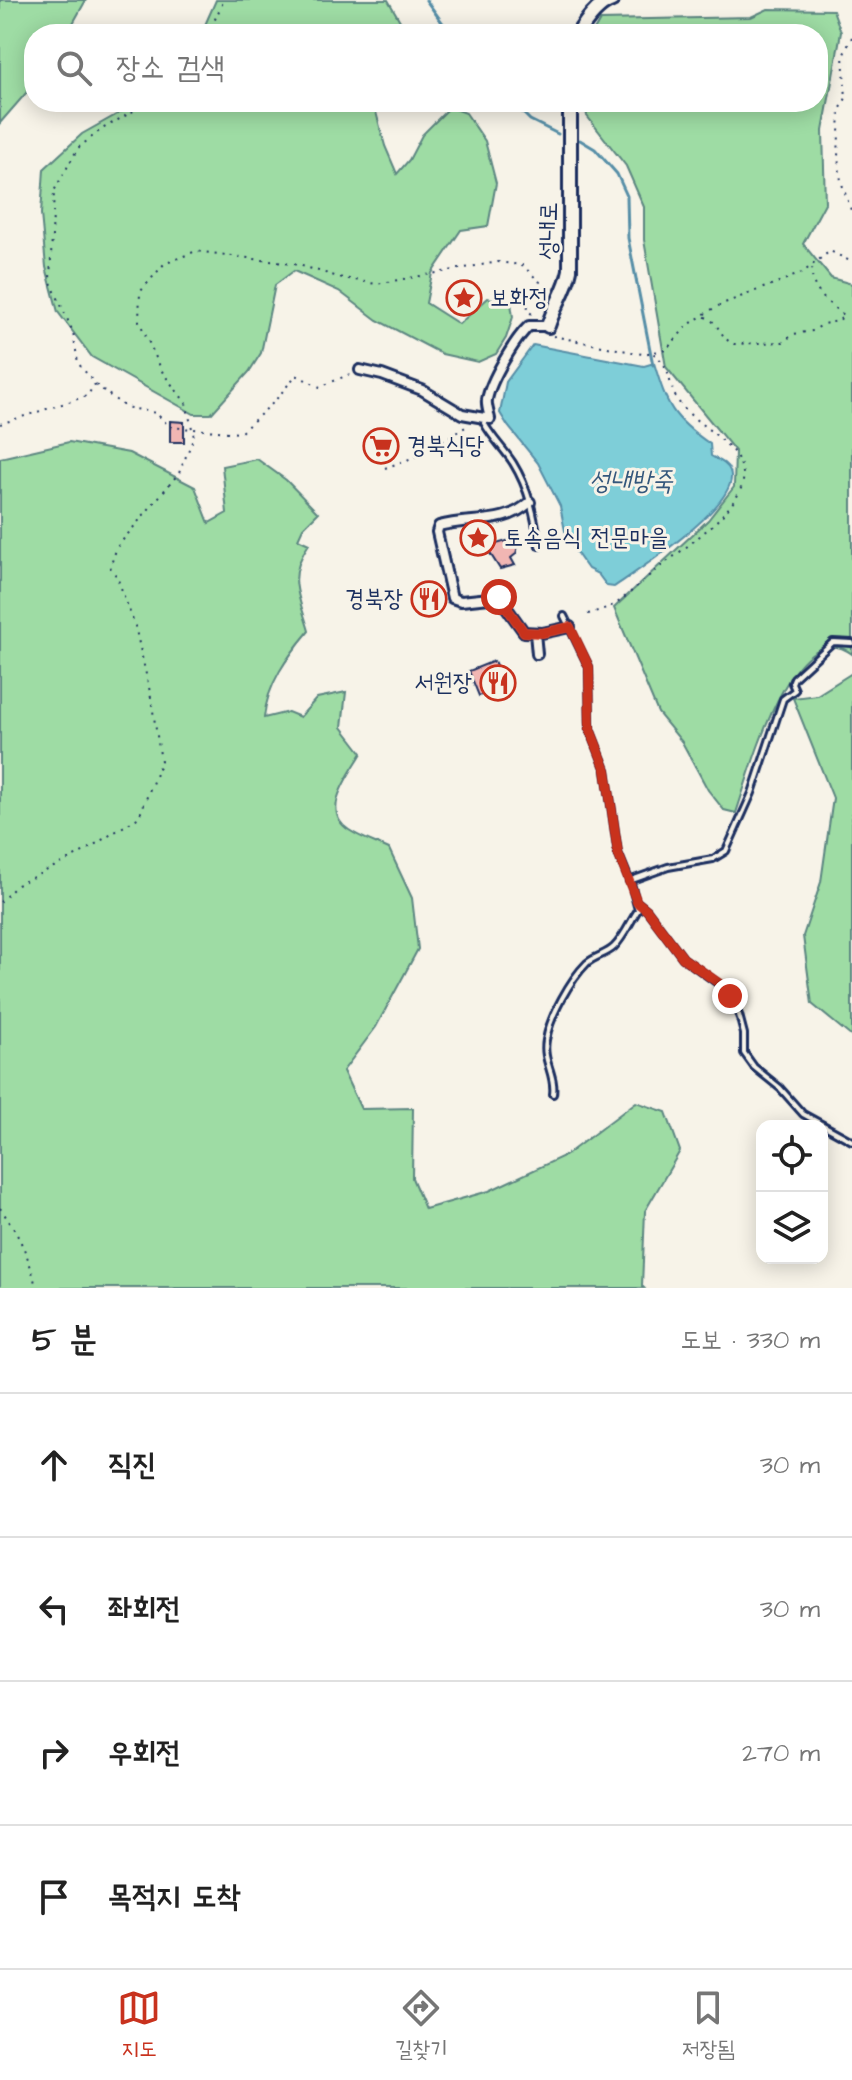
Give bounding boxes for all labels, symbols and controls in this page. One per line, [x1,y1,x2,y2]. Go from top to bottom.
search box [24,24,828,112]
icon: search [52,46,96,90]
text: 장소 검색 [116,47,225,89]
street label: 성내로 [531,202,567,260]
place icon: 보화정 [445,279,483,317]
place label: 보화정 [490,281,548,315]
supermarket icon: 경북식당 [362,427,400,465]
place label: 경북식당 [407,429,484,463]
water label: 성내방죽 [589,463,674,499]
place icon: 토속음식 전문마을 [459,519,497,557]
place label: 토속음식 전문마을 [504,521,668,555]
route start [481,579,517,615]
restaurant icon: 경북장 [410,580,448,618]
place label: 경북장 [345,582,403,616]
restaurant icon: 서원장 [479,664,517,702]
place label: 서원장 [414,666,472,700]
route end [712,978,748,1014]
map controls [756,1120,828,1264]
button: locate [756,1120,828,1192]
button: layers [756,1192,828,1264]
text: 5 분 [32,1316,97,1364]
text: 도보 · 330 m [680,1322,820,1358]
icon: ahead [32,1443,76,1487]
text: 직진 [108,1444,156,1486]
text: 30 m [760,1447,820,1483]
icon: left [32,1587,76,1631]
text: 좌회전 [108,1588,180,1630]
text: 30 m [760,1591,820,1627]
icon: right [32,1731,76,1775]
text: 우회전 [108,1732,180,1774]
text: 270 m [742,1735,820,1771]
icon: arrive [32,1875,76,1919]
text: 목적지 도착 [108,1876,241,1918]
tab: 지도 [117,1986,161,2065]
tab: 길찾기 [395,1986,448,2065]
tab: 저장됨 [682,1986,735,2065]

